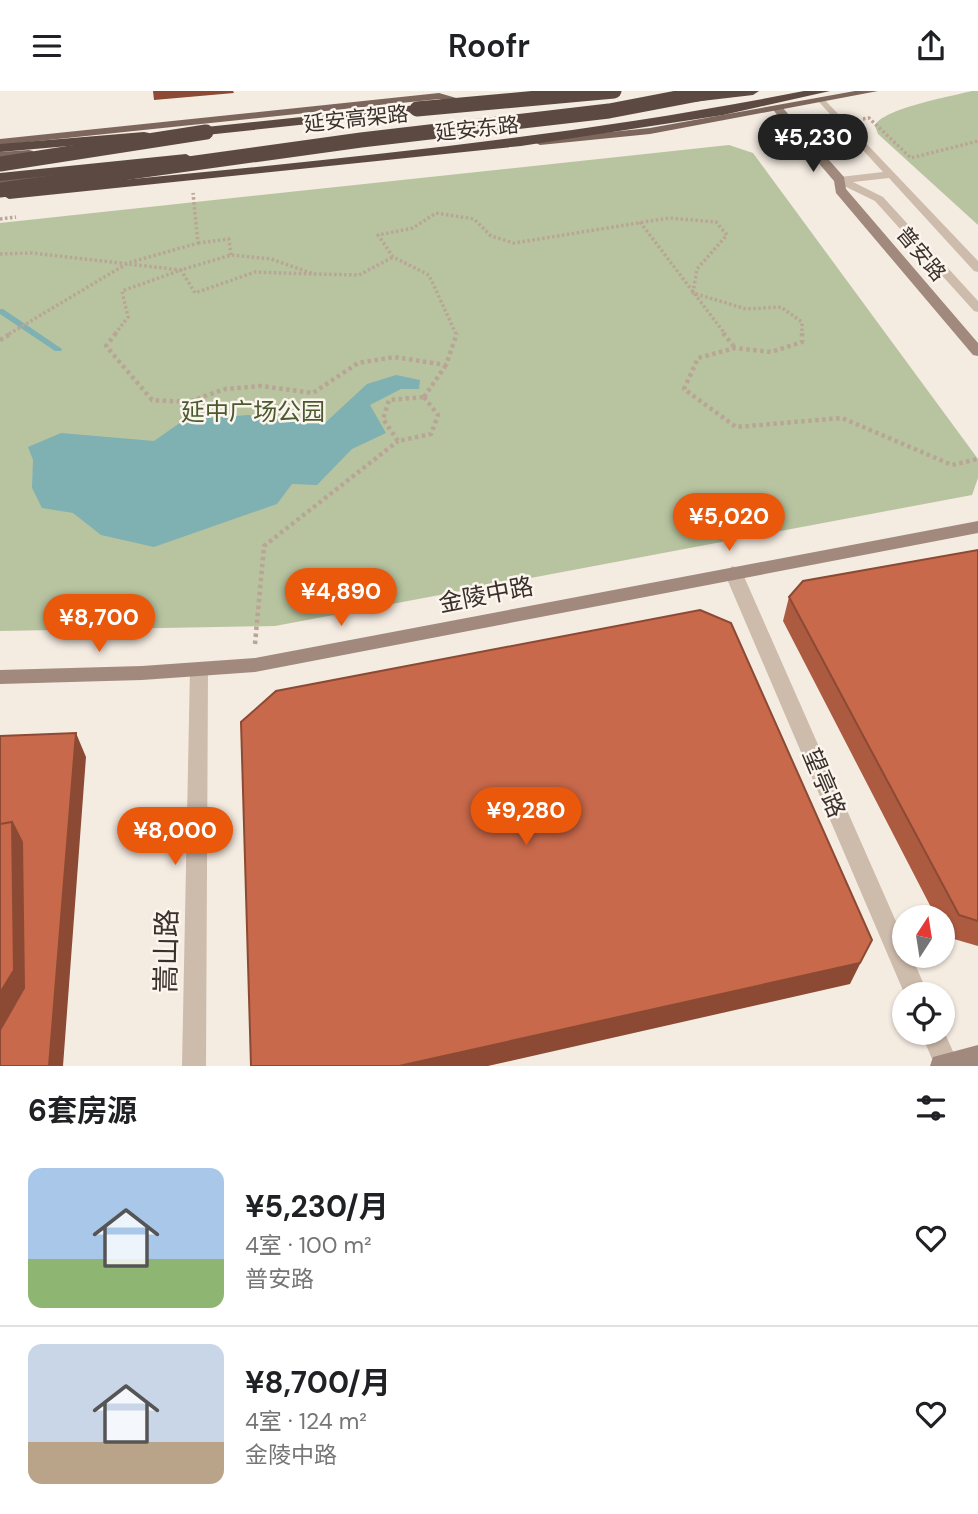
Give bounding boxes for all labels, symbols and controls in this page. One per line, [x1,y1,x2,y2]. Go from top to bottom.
text: Roofr [448,25,530,67]
icon: menu [28,27,66,65]
icon: share [912,27,950,65]
street label: 延安高架路 [302,100,410,138]
street label: 延安东路 [434,111,520,147]
pin: ¥5,230 [756,115,870,174]
text: ¥5,230 [774,122,852,152]
street label: 普安路 [890,221,952,287]
park label: 延中广场公园 [181,396,325,427]
pin: ¥5,020 [672,493,786,553]
text: ¥5,020 [689,501,769,531]
pin: ¥4,890 [284,568,398,628]
street label: 金陵中路 [436,570,536,619]
text: ¥4,890 [301,576,381,606]
pin: ¥8,700 [42,595,156,654]
text: ¥8,700 [59,602,139,632]
street label: 望亭路 [796,744,853,822]
pin: ¥9,280 [469,787,583,847]
text: ¥9,280 [486,795,566,825]
pin: ¥8,000 [118,807,232,867]
text: ¥8,000 [133,815,217,845]
north arrow [892,905,956,968]
map controls [892,905,955,1045]
street label: 嵩山路 [147,909,186,993]
button: locate [892,982,955,1045]
icon: filters [912,1089,950,1127]
text: 6套房源 [28,1091,137,1130]
text: ¥5,230/月 [245,1187,389,1226]
icon: home [84,1196,168,1280]
icon: heart [912,1219,950,1257]
text: 4室 · 100 m² [245,1230,372,1260]
text: 普安路 [245,1264,314,1294]
text: ¥8,700/月 [245,1363,391,1402]
icon: home [84,1372,168,1456]
icon: heart [912,1395,950,1433]
text: 4室 · 124 m² [245,1406,367,1436]
text: 金陵中路 [245,1440,337,1470]

